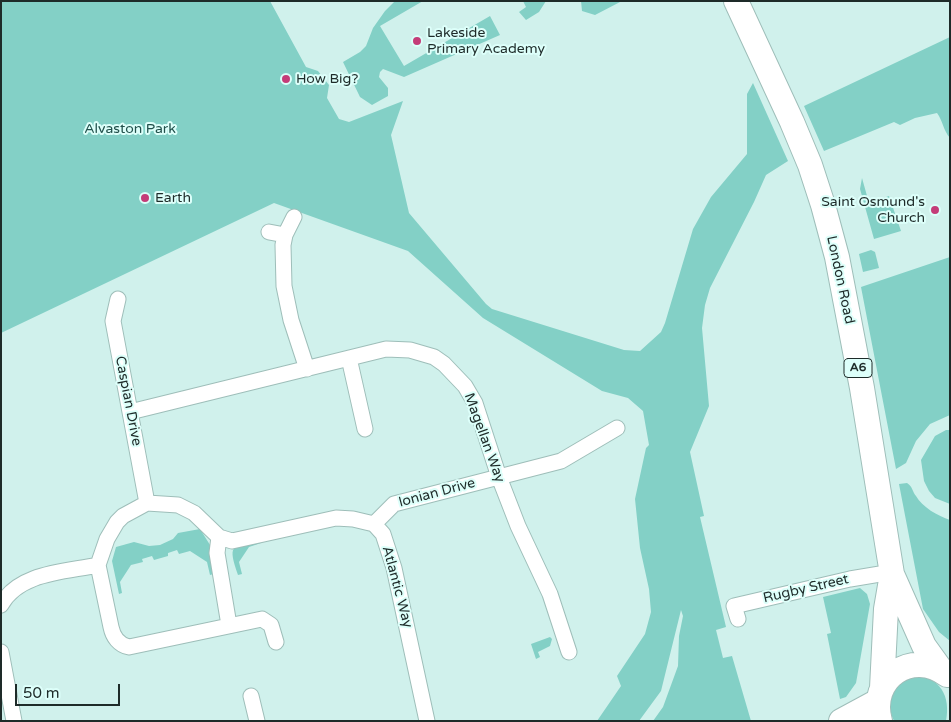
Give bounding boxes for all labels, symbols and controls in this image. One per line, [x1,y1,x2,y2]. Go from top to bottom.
place label: Lakeside Primary Academy [427,25,545,58]
marker: Lakeside Primary Academy [411,35,423,47]
place label: How Big? [296,71,358,87]
marker: How Big? [280,73,292,85]
park label: Alvaston Park [84,121,176,137]
place label: Earth [155,190,191,206]
marker: Earth [139,192,151,204]
place label: Saint Osmund's Church [821,194,925,226]
marker: Saint Osmund's Church [929,204,941,216]
street label: London Road [822,234,858,326]
street label: Caspian Drive [111,355,145,447]
road number: A6 [844,358,872,378]
street label: Magellan Way [460,391,508,485]
street label: Ionian Drive [397,475,477,511]
street label: Atlantic Way [378,544,416,630]
street label: Rugby Street [762,571,850,607]
scale bar [18,674,122,706]
text: 50 m [23,684,60,702]

